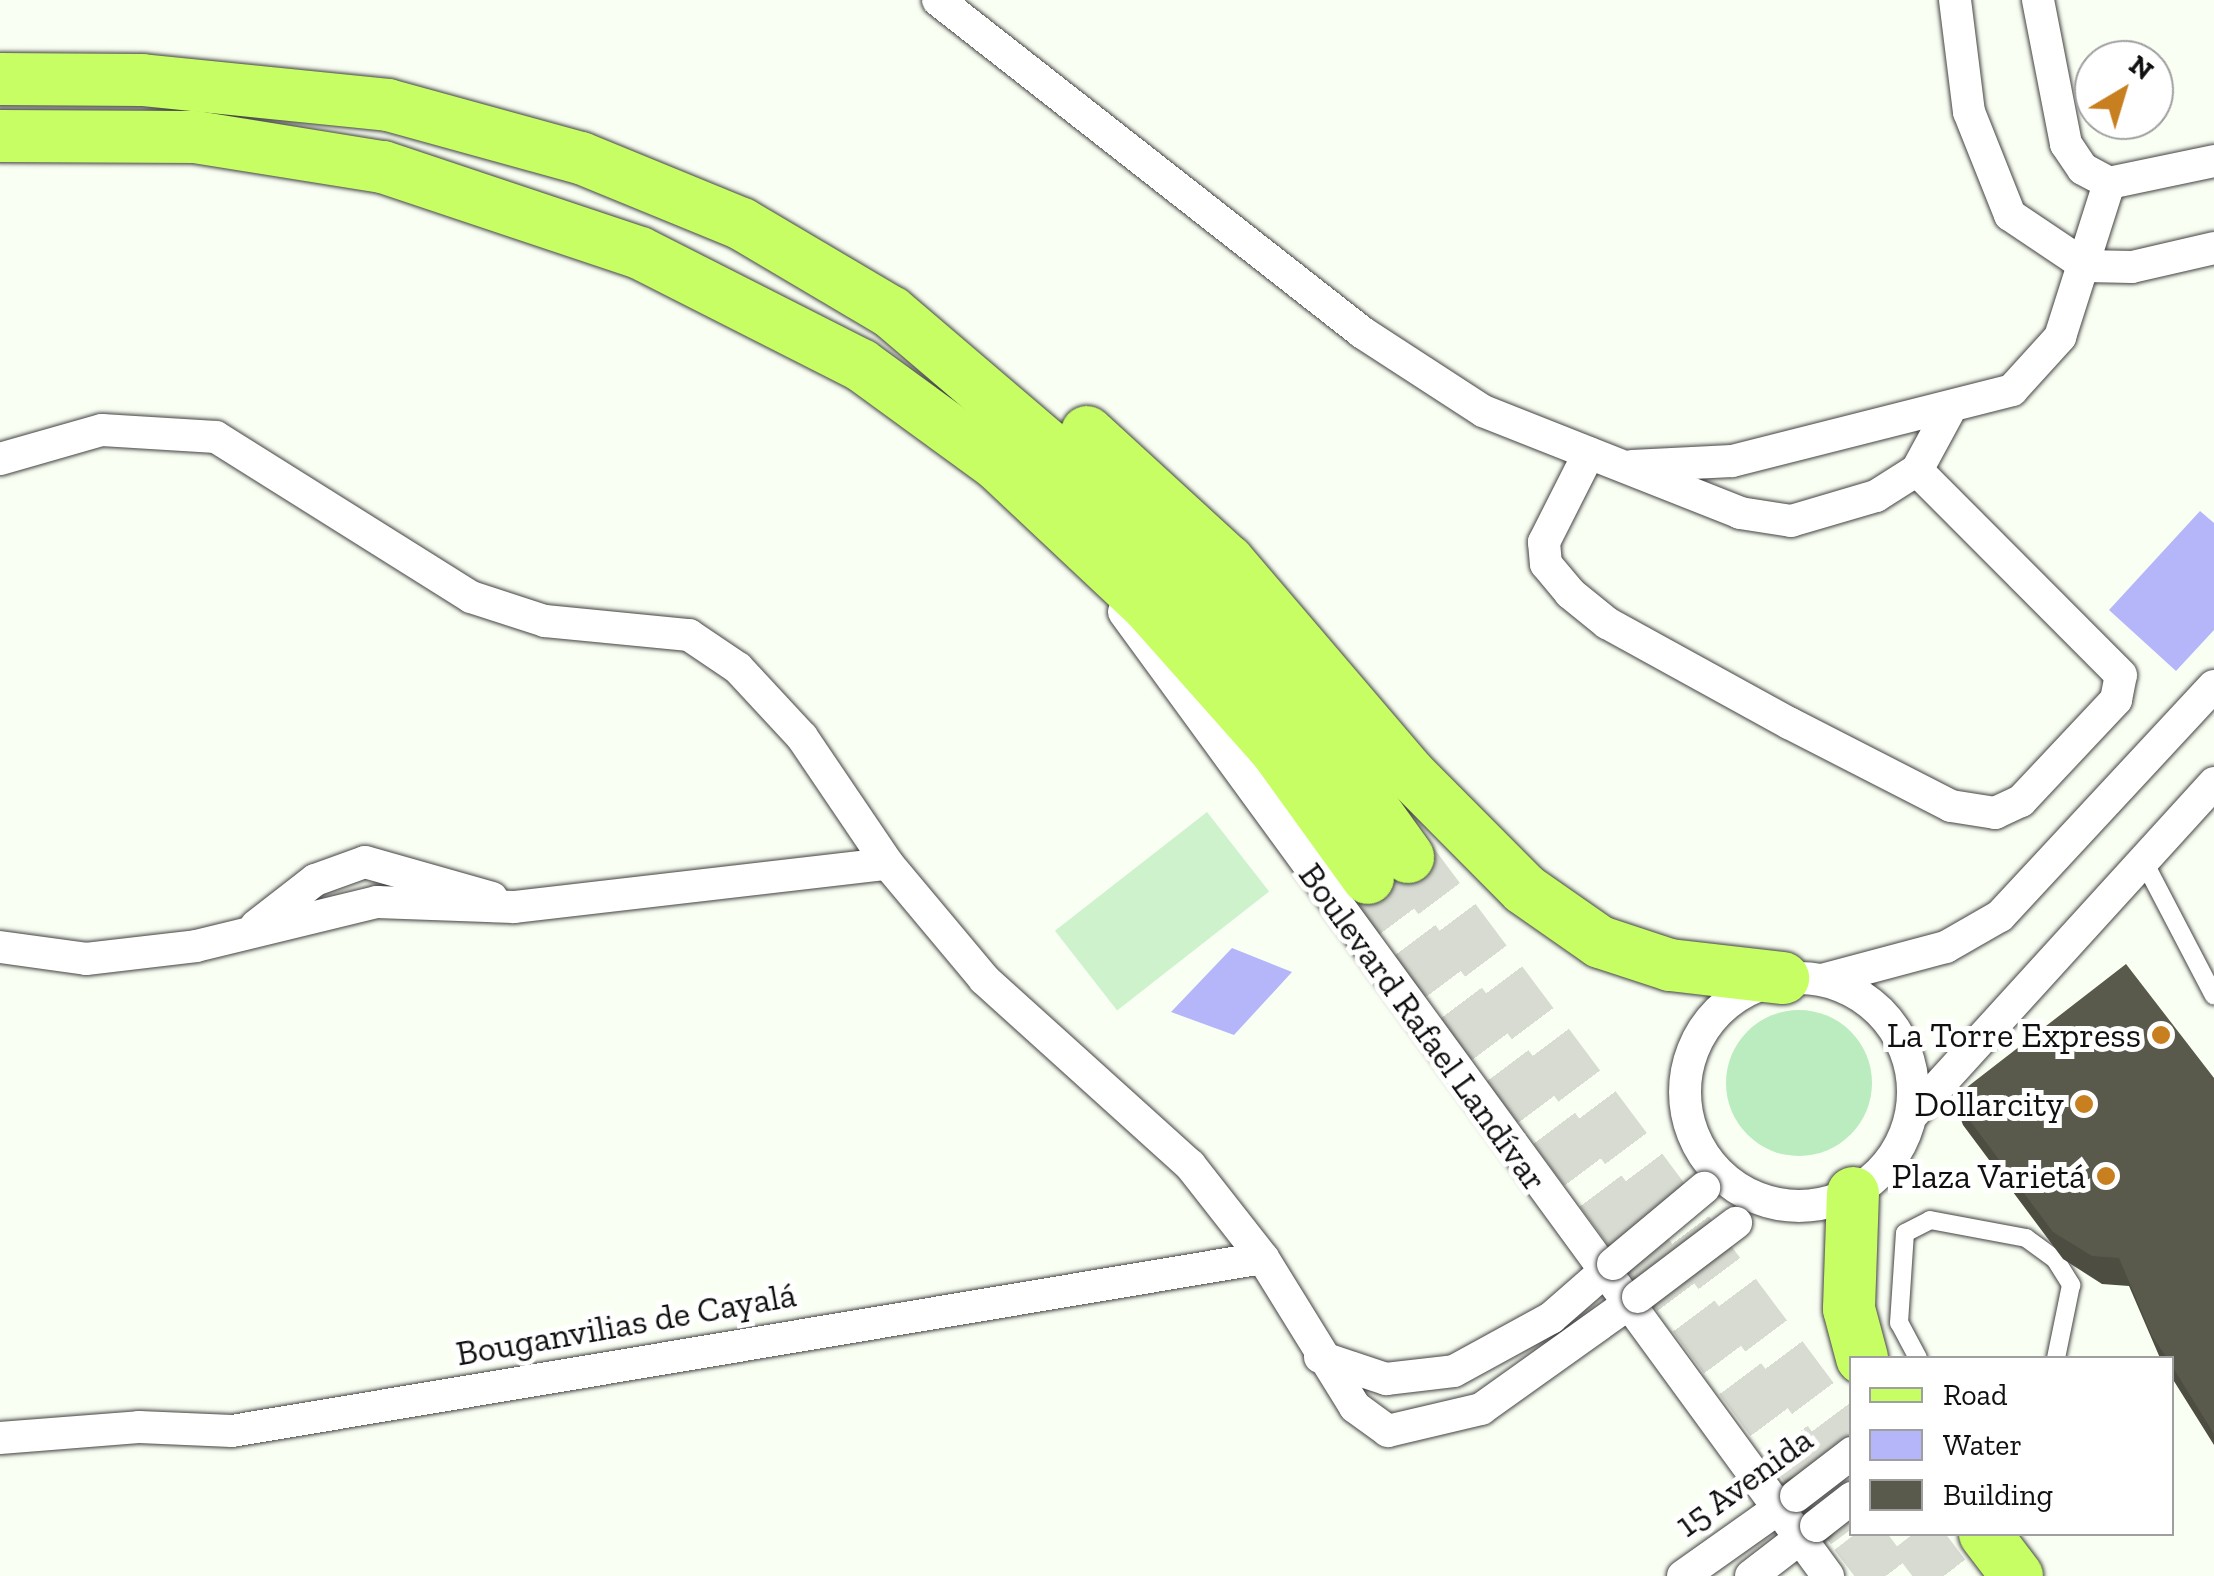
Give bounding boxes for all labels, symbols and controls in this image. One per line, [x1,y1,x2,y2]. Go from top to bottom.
north arrow [2074,40,2174,140]
text: N [2123,48,2160,87]
street label: Boulevard Rafael Landívar [1290,855,1556,1199]
place label: La Torre Express [1886,1014,2141,1056]
marker: La Torre Express [2150,1024,2172,1046]
place label: Dollarcity [1914,1083,2064,1125]
marker: Dollarcity [2073,1093,2095,1115]
place label: Plaza Varietá [1890,1155,2086,1197]
marker: Plaza Varietá [2095,1165,2117,1187]
street label: Bouganvilias de Cayalá [453,1273,799,1375]
legend [1849,1356,2174,1536]
text: Road [1943,1377,2008,1413]
street label: 15 Avenida [1667,1418,1821,1546]
text: Water [1943,1427,2022,1463]
text: Building [1943,1477,2053,1513]

